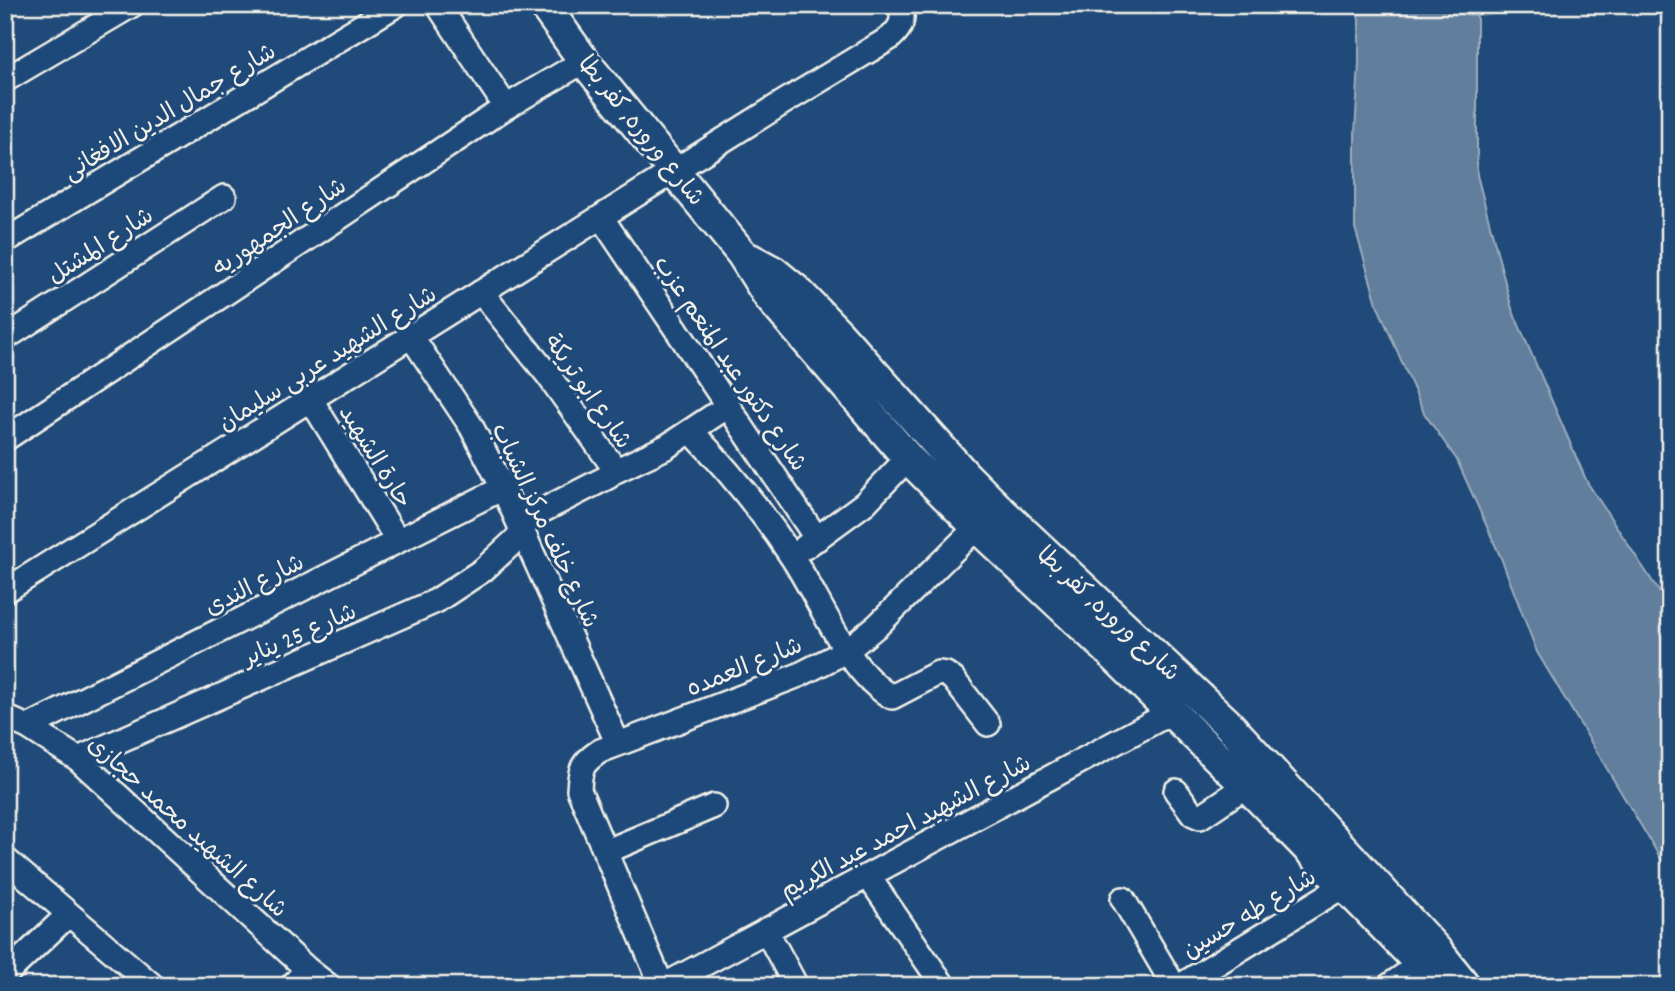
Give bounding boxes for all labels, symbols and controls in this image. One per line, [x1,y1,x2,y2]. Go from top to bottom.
street label: شارع جمال الدين الافغانى [58,36,284,191]
street label: شارع وروره, كفر بطا [568,49,711,215]
street label: شارع الجمهوريه [207,171,355,286]
street label: شارع المشتل [42,200,161,295]
street label: شارع دكتور عبد المنعم عزب [644,250,814,479]
street label: شارع الشهيد عربى سليمان [213,279,445,442]
street label: شارع ابو تريكة [534,328,639,457]
street label: حارة الشهيد [328,399,419,516]
street label: شارع خلف مركز الشباب [481,418,606,634]
street label: شارع وروره, كفر بطا [1028,540,1186,691]
street label: شارع الندى [200,547,311,626]
street label: شارع 25 يناير [236,596,363,678]
street label: شارع العمده [682,630,808,707]
street label: شارع الشهيد محمد حجازى [78,729,293,927]
street label: شارع الشهيد احمد عبد الكريم [775,748,1038,909]
street label: شارع طه حسين [1177,862,1324,969]

